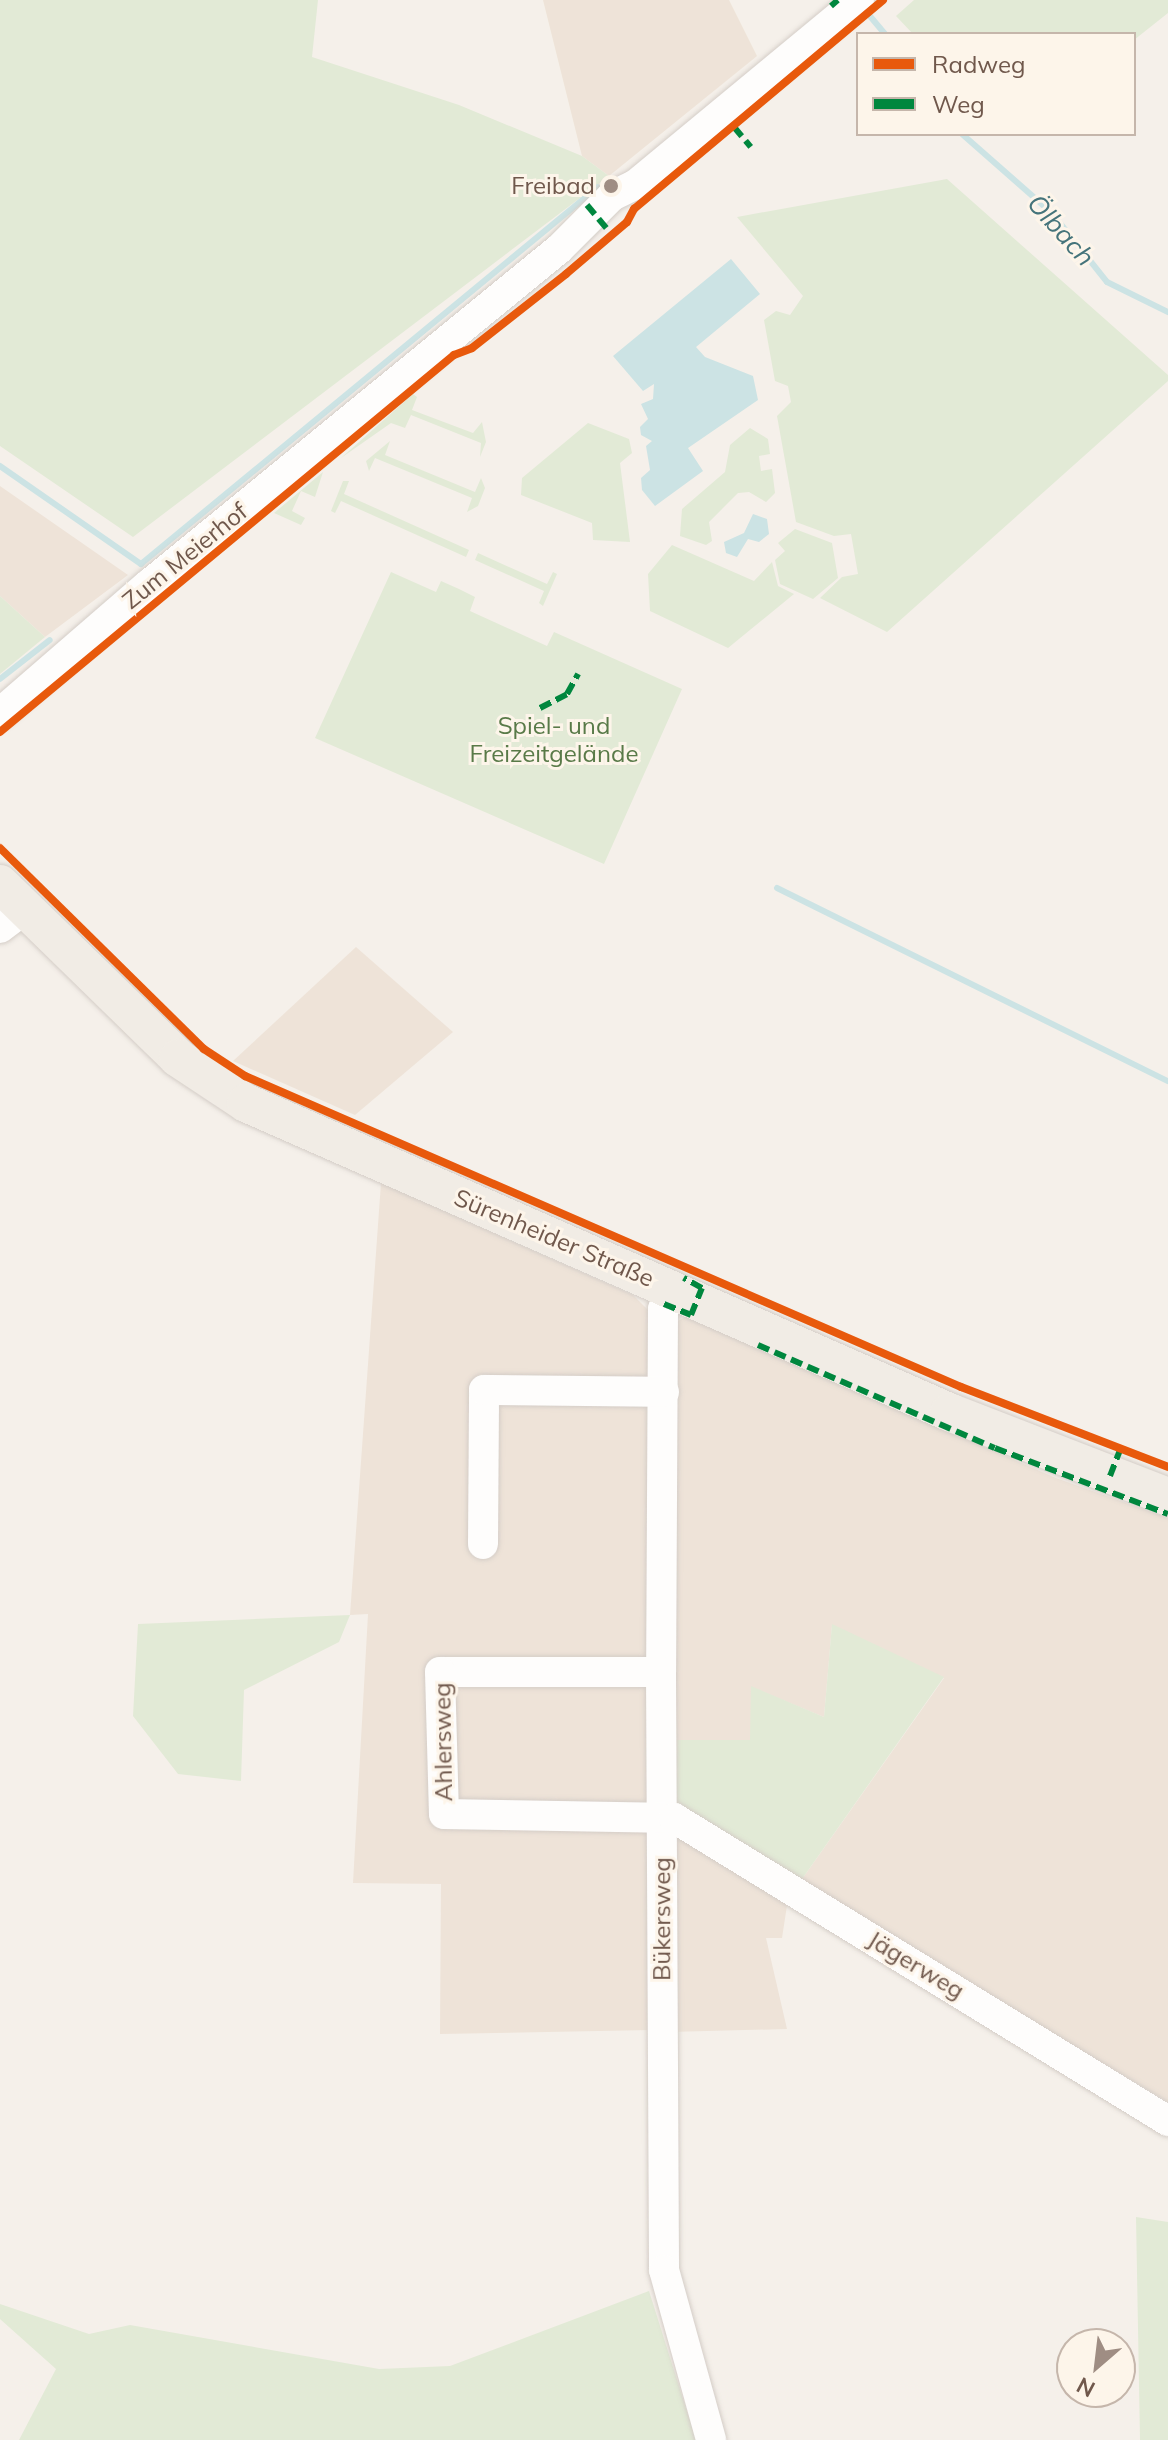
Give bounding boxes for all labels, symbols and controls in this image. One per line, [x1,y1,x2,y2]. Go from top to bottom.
legend [856,32,1136,136]
text: Radweg [932,49,1026,79]
text: Weg [932,89,985,119]
place label: Freibad [511,172,595,200]
marker: Freibad [602,177,620,195]
water label: Ölbach [1021,188,1101,272]
street label: Zum Meierhof [117,497,253,615]
park label: Spiel- und Freizeitgelände [470,712,638,768]
street label: Sürenheider Straße [450,1183,658,1293]
street label: Ahlersweg [428,1682,458,1802]
street label: Bükersweg [648,1857,676,1981]
street label: Jägerweg [863,1925,969,2005]
north arrow [1056,2328,1136,2408]
text: N [1072,2371,1100,2404]

